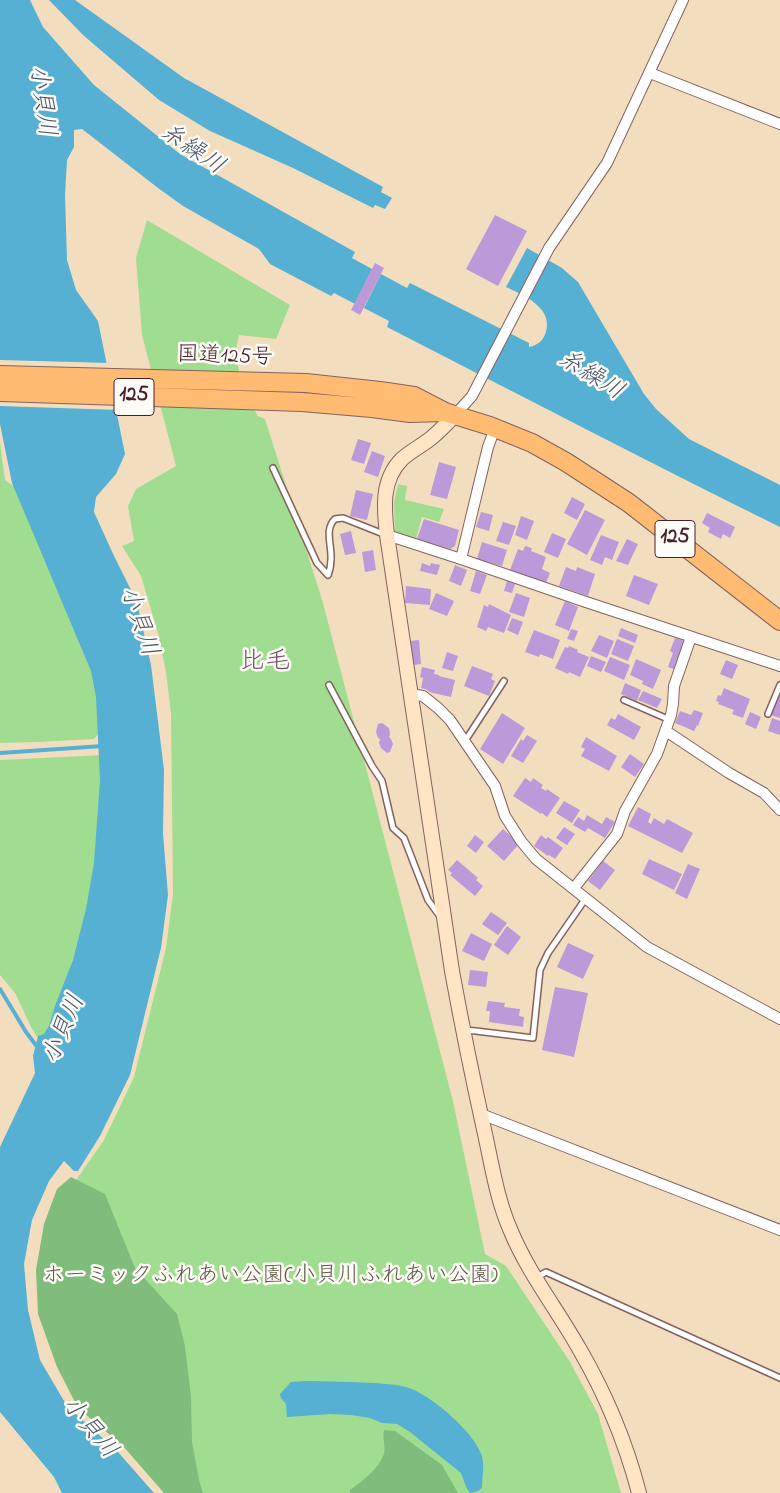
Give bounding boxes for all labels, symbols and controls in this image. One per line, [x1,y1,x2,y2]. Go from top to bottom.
water label: 小貝川 [21,63,59,139]
water label: 糸繰川 [153,119,229,183]
street label: 国道125号 [176,343,274,373]
water label: 糸繰川 [552,346,628,408]
road number: 125 [114,378,154,416]
road number: 125 [655,520,695,558]
water label: 小貝川 [112,583,162,661]
district label: 比毛 [240,649,290,679]
water label: 小貝川 [39,991,93,1069]
park label: ホーミックふれあい公園(小貝川ふれあい公園) [42,1264,498,1290]
water label: 小貝川 [54,1392,122,1466]

